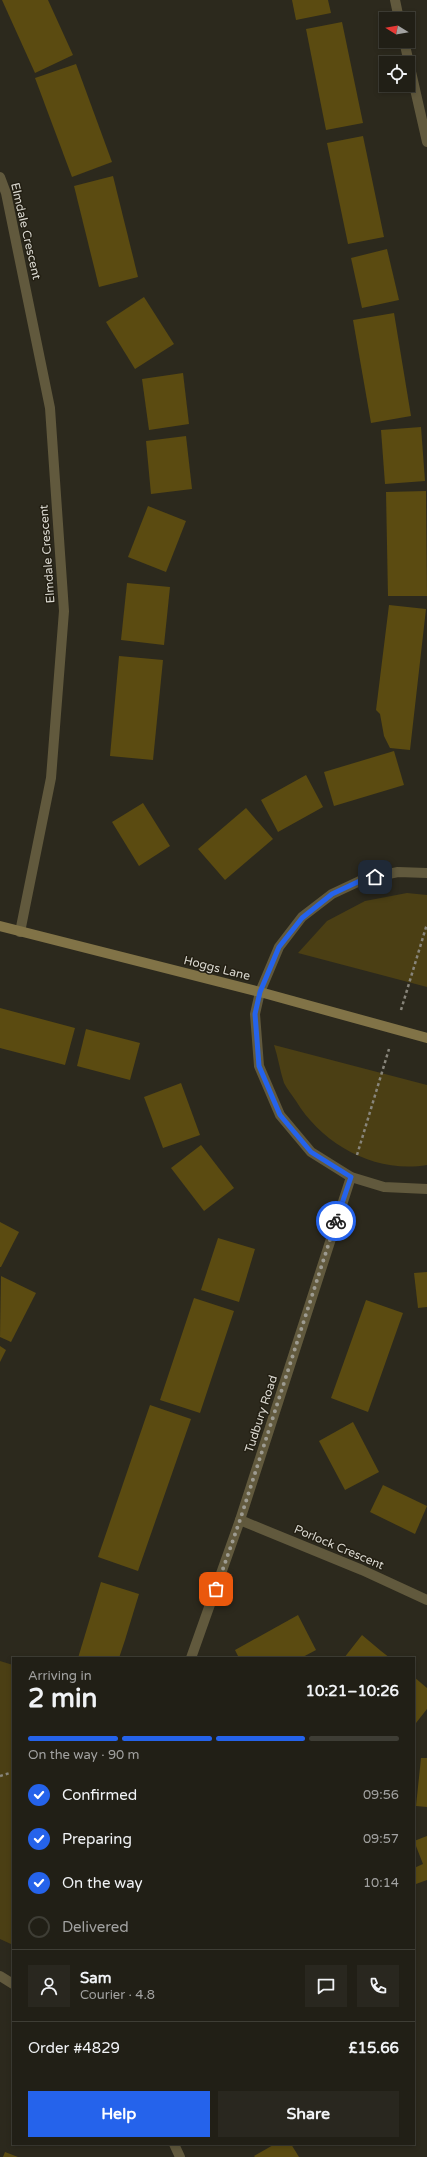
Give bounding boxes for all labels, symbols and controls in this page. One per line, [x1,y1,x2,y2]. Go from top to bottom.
north arrow [379,12,415,48]
map controls [379,12,415,92]
button: locate [379,56,415,92]
street label: Elmdale Crescent [8,181,44,281]
street label: Elmdale Crescent [37,504,57,604]
pin [358,860,392,894]
icon: home [364,866,386,888]
street label: Hoggs Lane [182,953,252,983]
courier [316,1201,356,1241]
icon: bike [325,1210,347,1232]
street label: Tudbury Road [242,1373,280,1455]
street label: Porlock Crescent [292,1522,386,1572]
pin [199,1572,233,1606]
icon: bag [205,1578,227,1600]
text: Arriving in [28,1668,92,1684]
text: 10:21–10:26 [306,1682,399,1700]
text: 2 min [28,1683,97,1714]
text: On the way · 90 m [28,1747,140,1763]
icon: check [28,1784,50,1806]
text: Confirmed [62,1786,137,1804]
text: 09:56 [363,1787,399,1803]
icon: check [28,1828,50,1850]
text: Preparing [62,1830,132,1848]
text: 09:57 [363,1831,399,1847]
icon: check [28,1872,50,1894]
text: On the way [62,1874,142,1892]
text: 10:14 [363,1875,399,1891]
text: Delivered [62,1918,129,1936]
button: person [28,1965,70,2007]
button: chat [305,1965,347,2007]
button: phone [357,1965,399,2007]
text: Sam [80,1969,111,1987]
text: Courier · 4.8 [80,1987,155,2003]
text: Order #4829 [28,2039,120,2057]
text: £15.66 [349,2039,399,2057]
button: Help [28,2091,210,2137]
button: Share [218,2091,399,2137]

